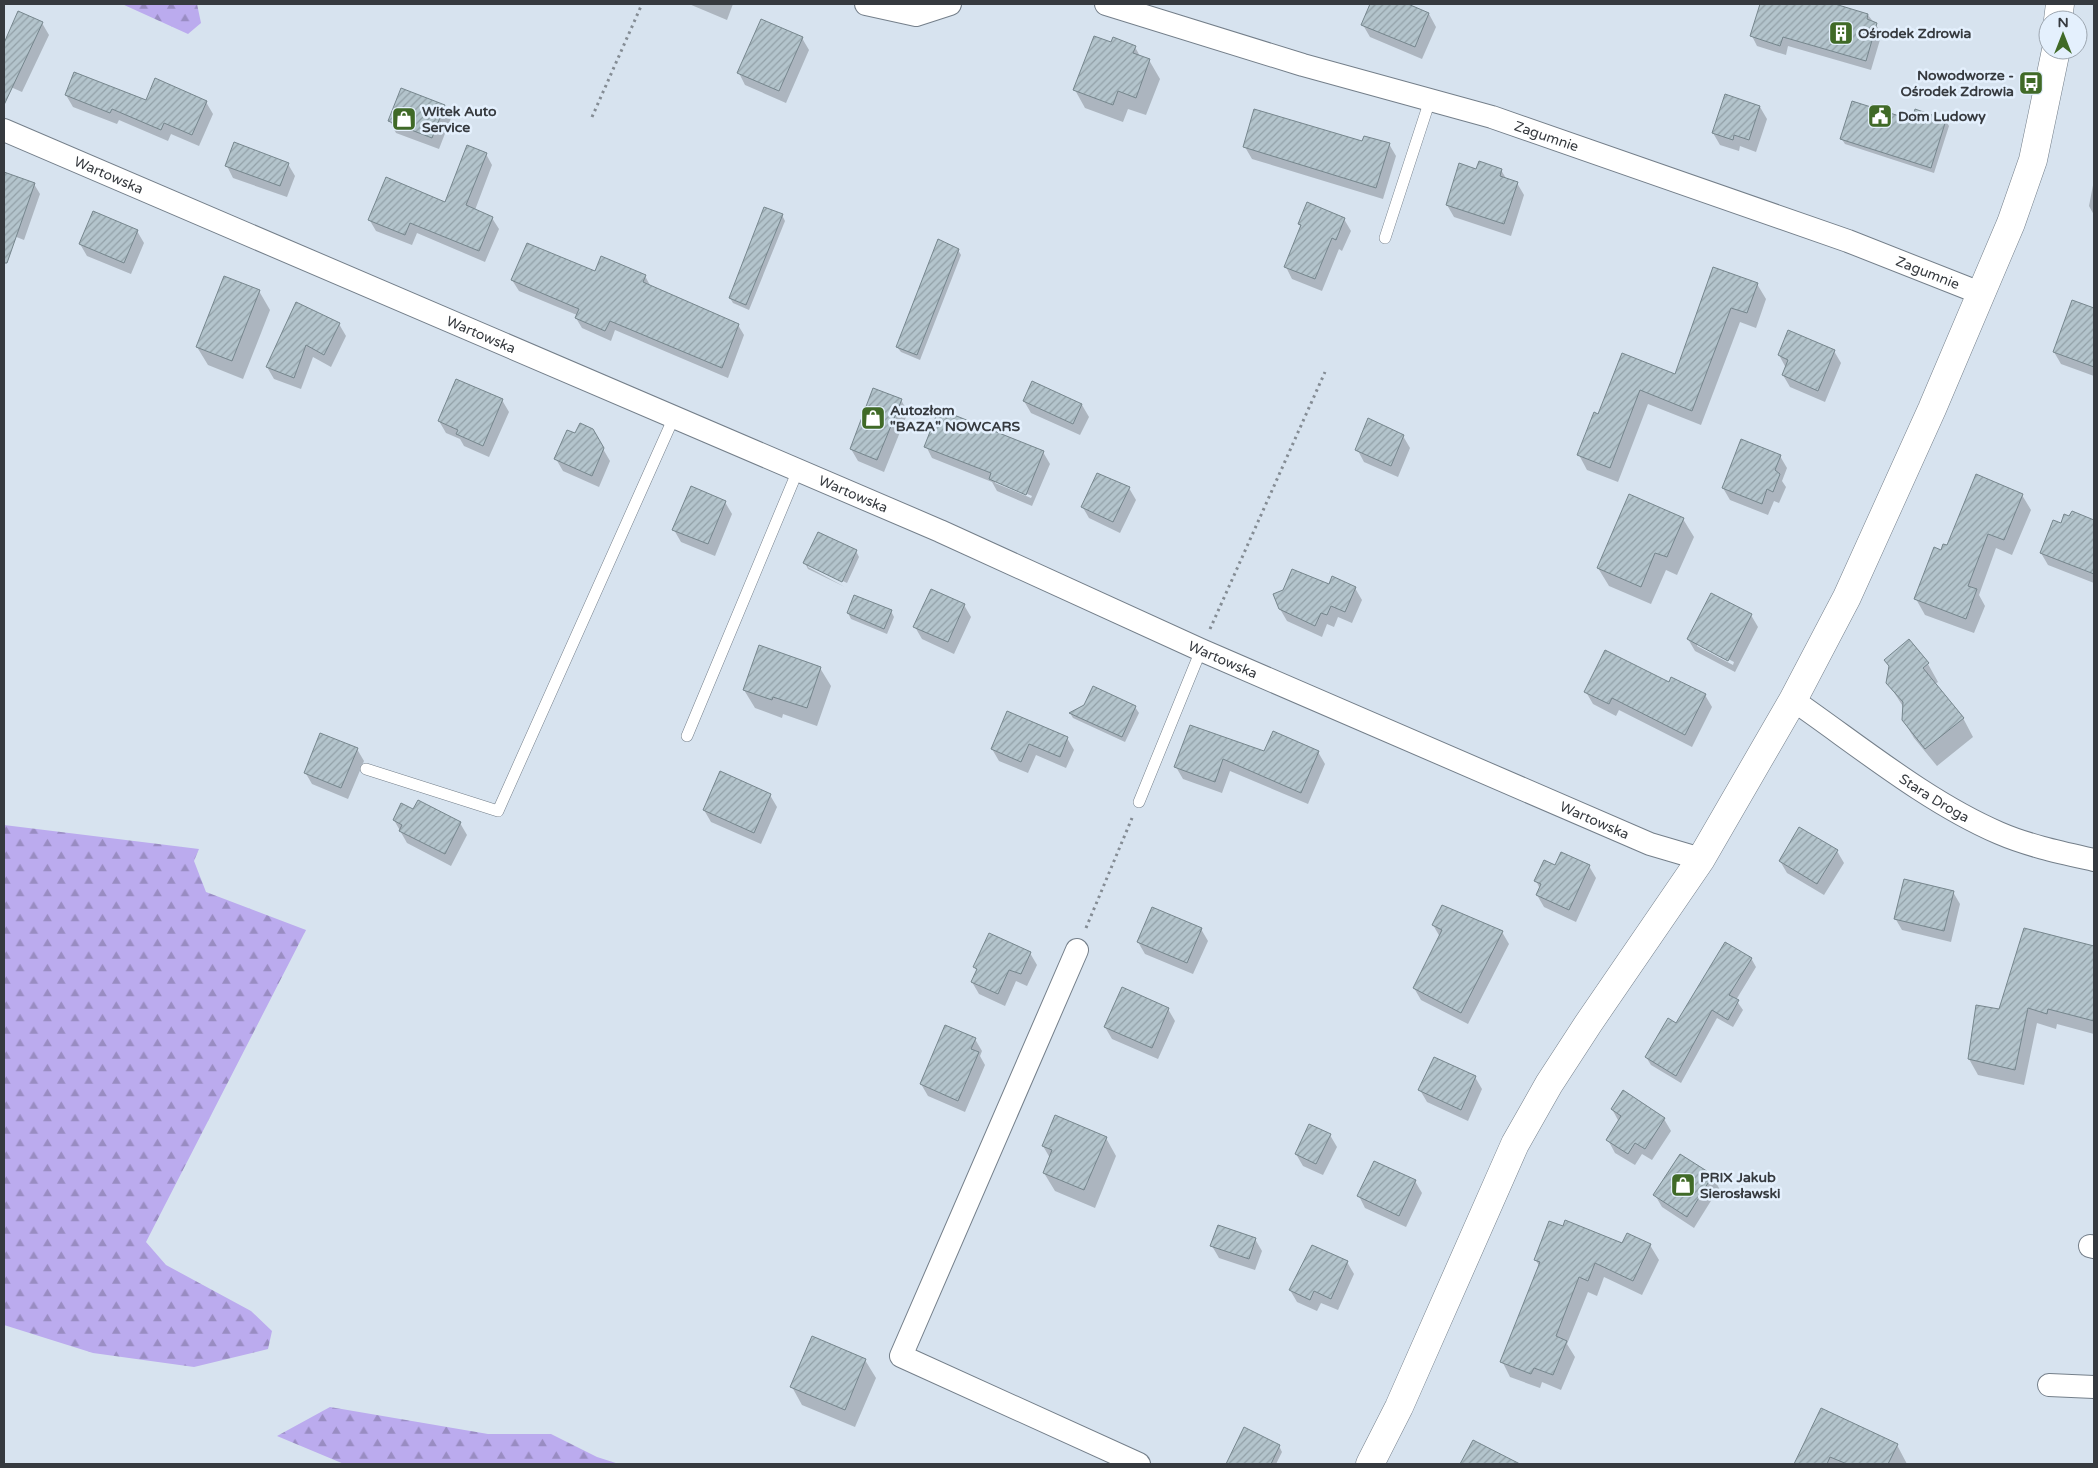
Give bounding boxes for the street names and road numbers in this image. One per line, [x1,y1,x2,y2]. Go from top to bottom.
street label: Zagumnie [1512,117,1581,155]
street label: Wartowska [72,153,146,197]
street label: Zagumnie [1894,252,1962,293]
street label: Wartowska [444,312,518,357]
street label: Wartowska [816,472,891,516]
street label: Wartowska [1186,637,1260,682]
street label: Stara Droga [1896,770,1972,826]
street label: Wartowska [1557,798,1632,843]

